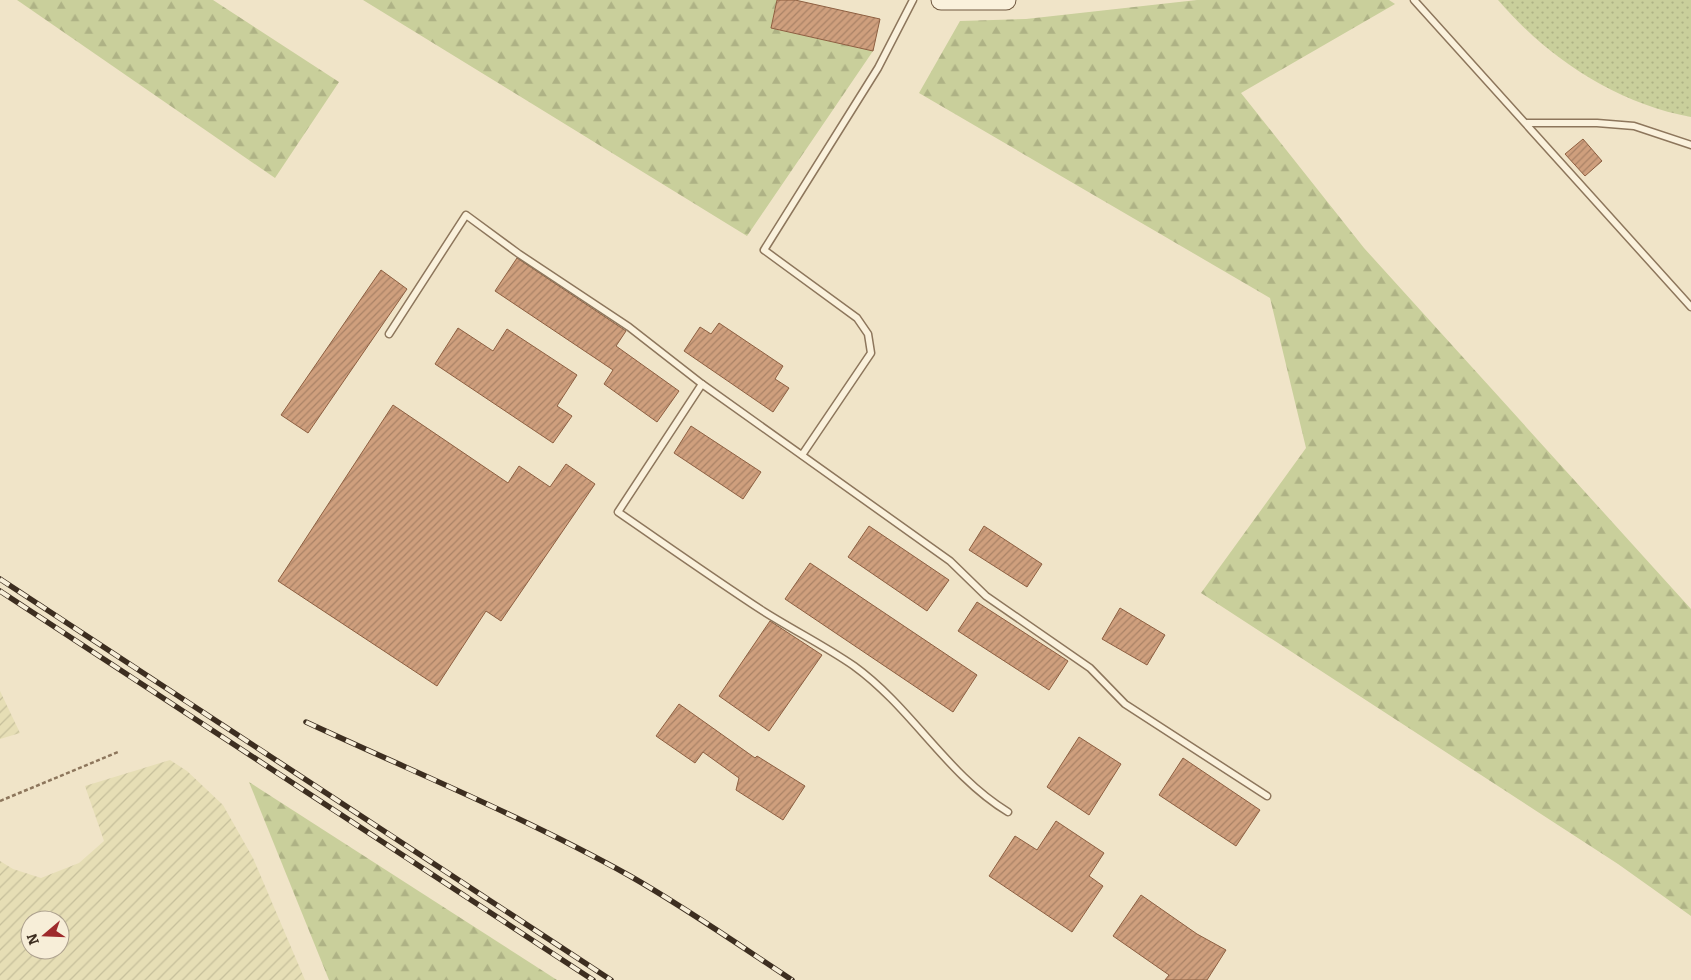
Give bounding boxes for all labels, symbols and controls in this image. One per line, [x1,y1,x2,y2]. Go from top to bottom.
north arrow [20,910,70,960]
text: N [23,931,43,947]

